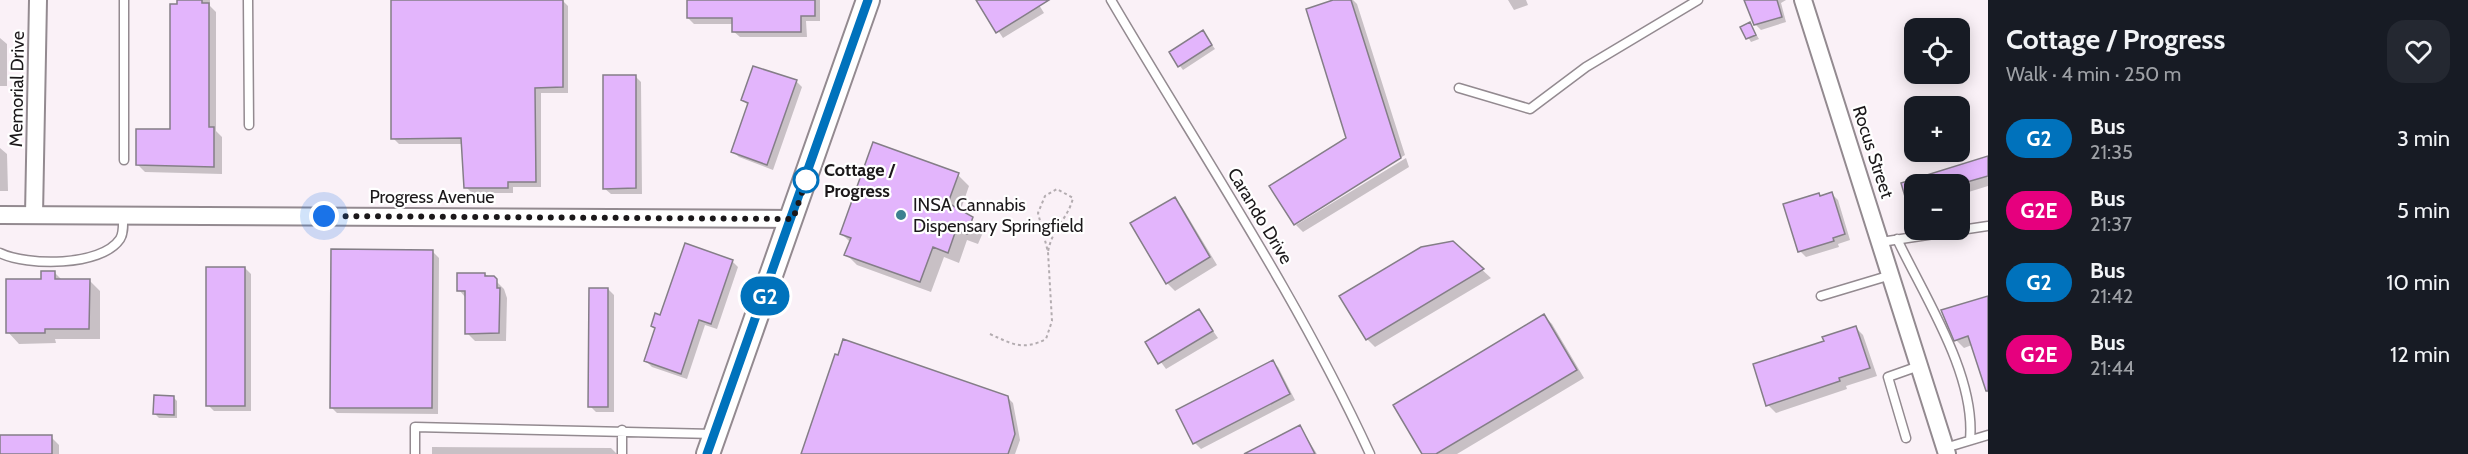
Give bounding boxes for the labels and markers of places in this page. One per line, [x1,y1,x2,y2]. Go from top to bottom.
place label: Cottage / Progress [824,159,896,202]
marker: Cottage / Progress [793,167,819,193]
place label: INSA Cannabis Dispensary Springfield [913,194,1084,237]
marker: INSA Cannabis Dispensary Springfield [894,208,908,222]

